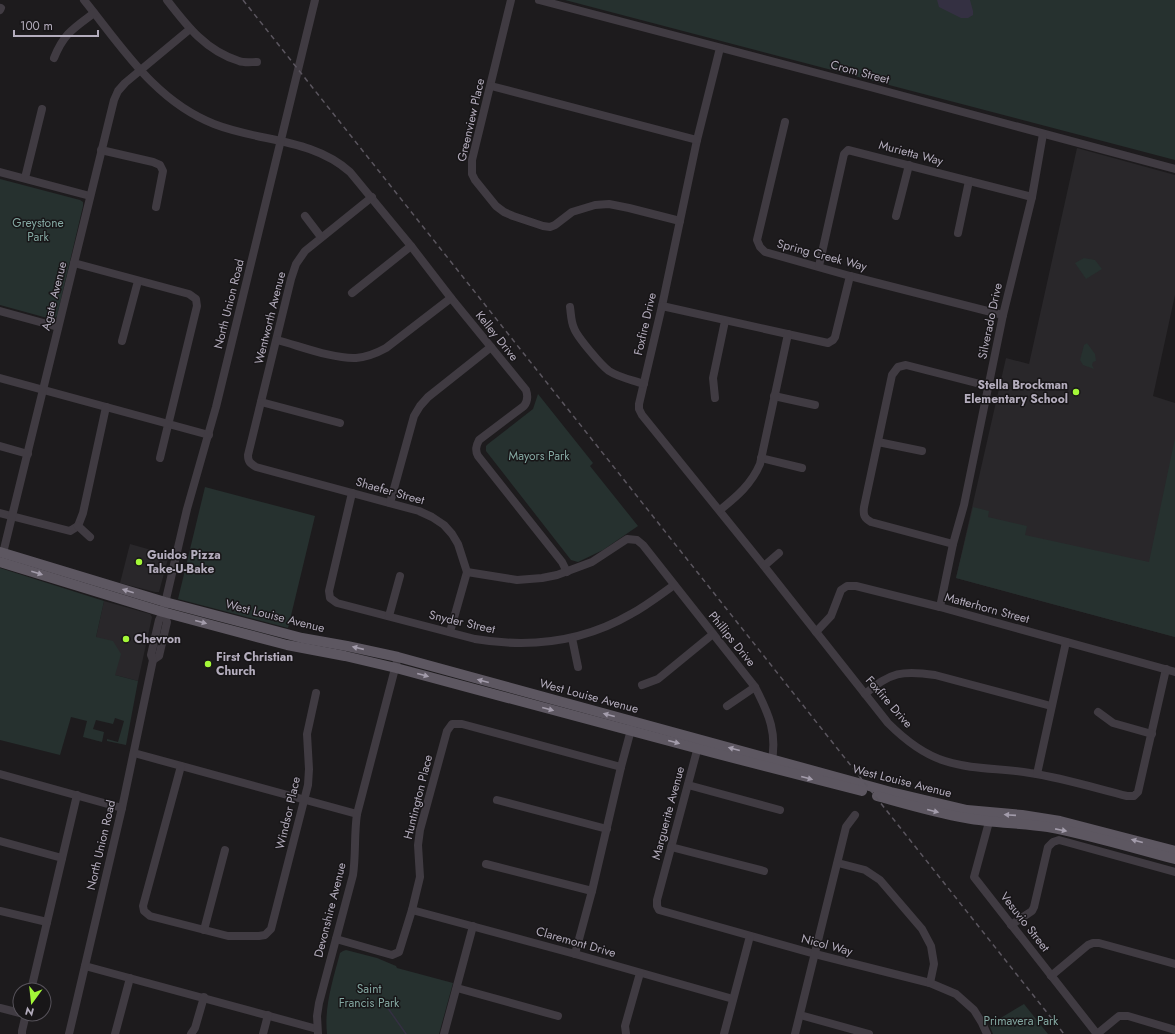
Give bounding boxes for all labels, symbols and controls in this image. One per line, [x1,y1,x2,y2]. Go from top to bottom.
scale bar [14,12,98,38]
text: 100 m [20,17,53,35]
street label: Crom Street [829,56,892,89]
street label: Greenview Place [453,77,489,163]
street label: Murietta Way [877,136,946,170]
park label: Greystone Park [12,214,64,246]
street label: Spring Creek Way [775,234,870,276]
street label: North Union Road [209,257,249,351]
street label: Agate Avenue [37,260,71,332]
street label: Wentworth Avenue [250,270,290,366]
street label: Silverado Drive [973,281,1007,361]
street label: Foxfire Drive [629,291,661,357]
street label: Kelley Drive [471,307,523,365]
place label: Stella Brockman Elementary School [964,376,1068,408]
marker: Stella Brockman Elementary School [1071,387,1081,397]
park label: Mayors Park [508,447,570,465]
street label: Shaefer Street [353,473,427,509]
place label: Guidos Pizza Take-U-Bake [147,546,221,578]
marker: Guidos Pizza Take-U-Bake [134,557,144,567]
one-way arrow [32,570,44,576]
one-way arrow [122,588,134,594]
street label: Matterhorn Street [943,588,1031,628]
street label: West Louise Avenue [223,595,327,637]
street label: Snyder Street [427,606,497,638]
street label: Phillips Drive [704,607,760,671]
one-way arrow [195,619,207,625]
place label: Chevron [134,630,181,648]
marker: Chevron [121,634,131,644]
one-way arrow [351,645,364,651]
place label: First Christian Church [216,648,293,680]
marker: First Christian Church [203,659,213,669]
one-way arrow [417,672,429,678]
street label: Foxfire Drive [861,672,917,732]
street label: West Louise Avenue [538,674,640,718]
one-way arrow [477,677,490,683]
one-way arrow [542,706,555,712]
one-way arrow [603,711,615,717]
one-way arrow [668,740,680,746]
one-way arrow [728,746,740,752]
street label: Huntington Place [399,753,437,841]
street label: West Louise Avenue [850,760,954,802]
street label: Marguerite Avenue [647,764,689,862]
street label: Windsor Place [271,775,305,851]
one-way arrow [802,775,814,781]
street label: North Union Road [82,798,120,892]
one-way arrow [927,809,939,815]
one-way arrow [1004,811,1016,818]
one-way arrow [1055,827,1068,833]
one-way arrow [1131,838,1143,844]
street label: Devonshire Avenue [309,861,351,959]
street label: Vesuvio Street [996,888,1054,956]
street label: Claremont Drive [534,922,618,962]
street label: Nicol Way [799,929,855,961]
park label: Saint Francis Park [339,980,400,1012]
north arrow [12,982,52,1022]
text: N [23,1003,36,1021]
park label: Primavera Park [984,1012,1059,1030]

